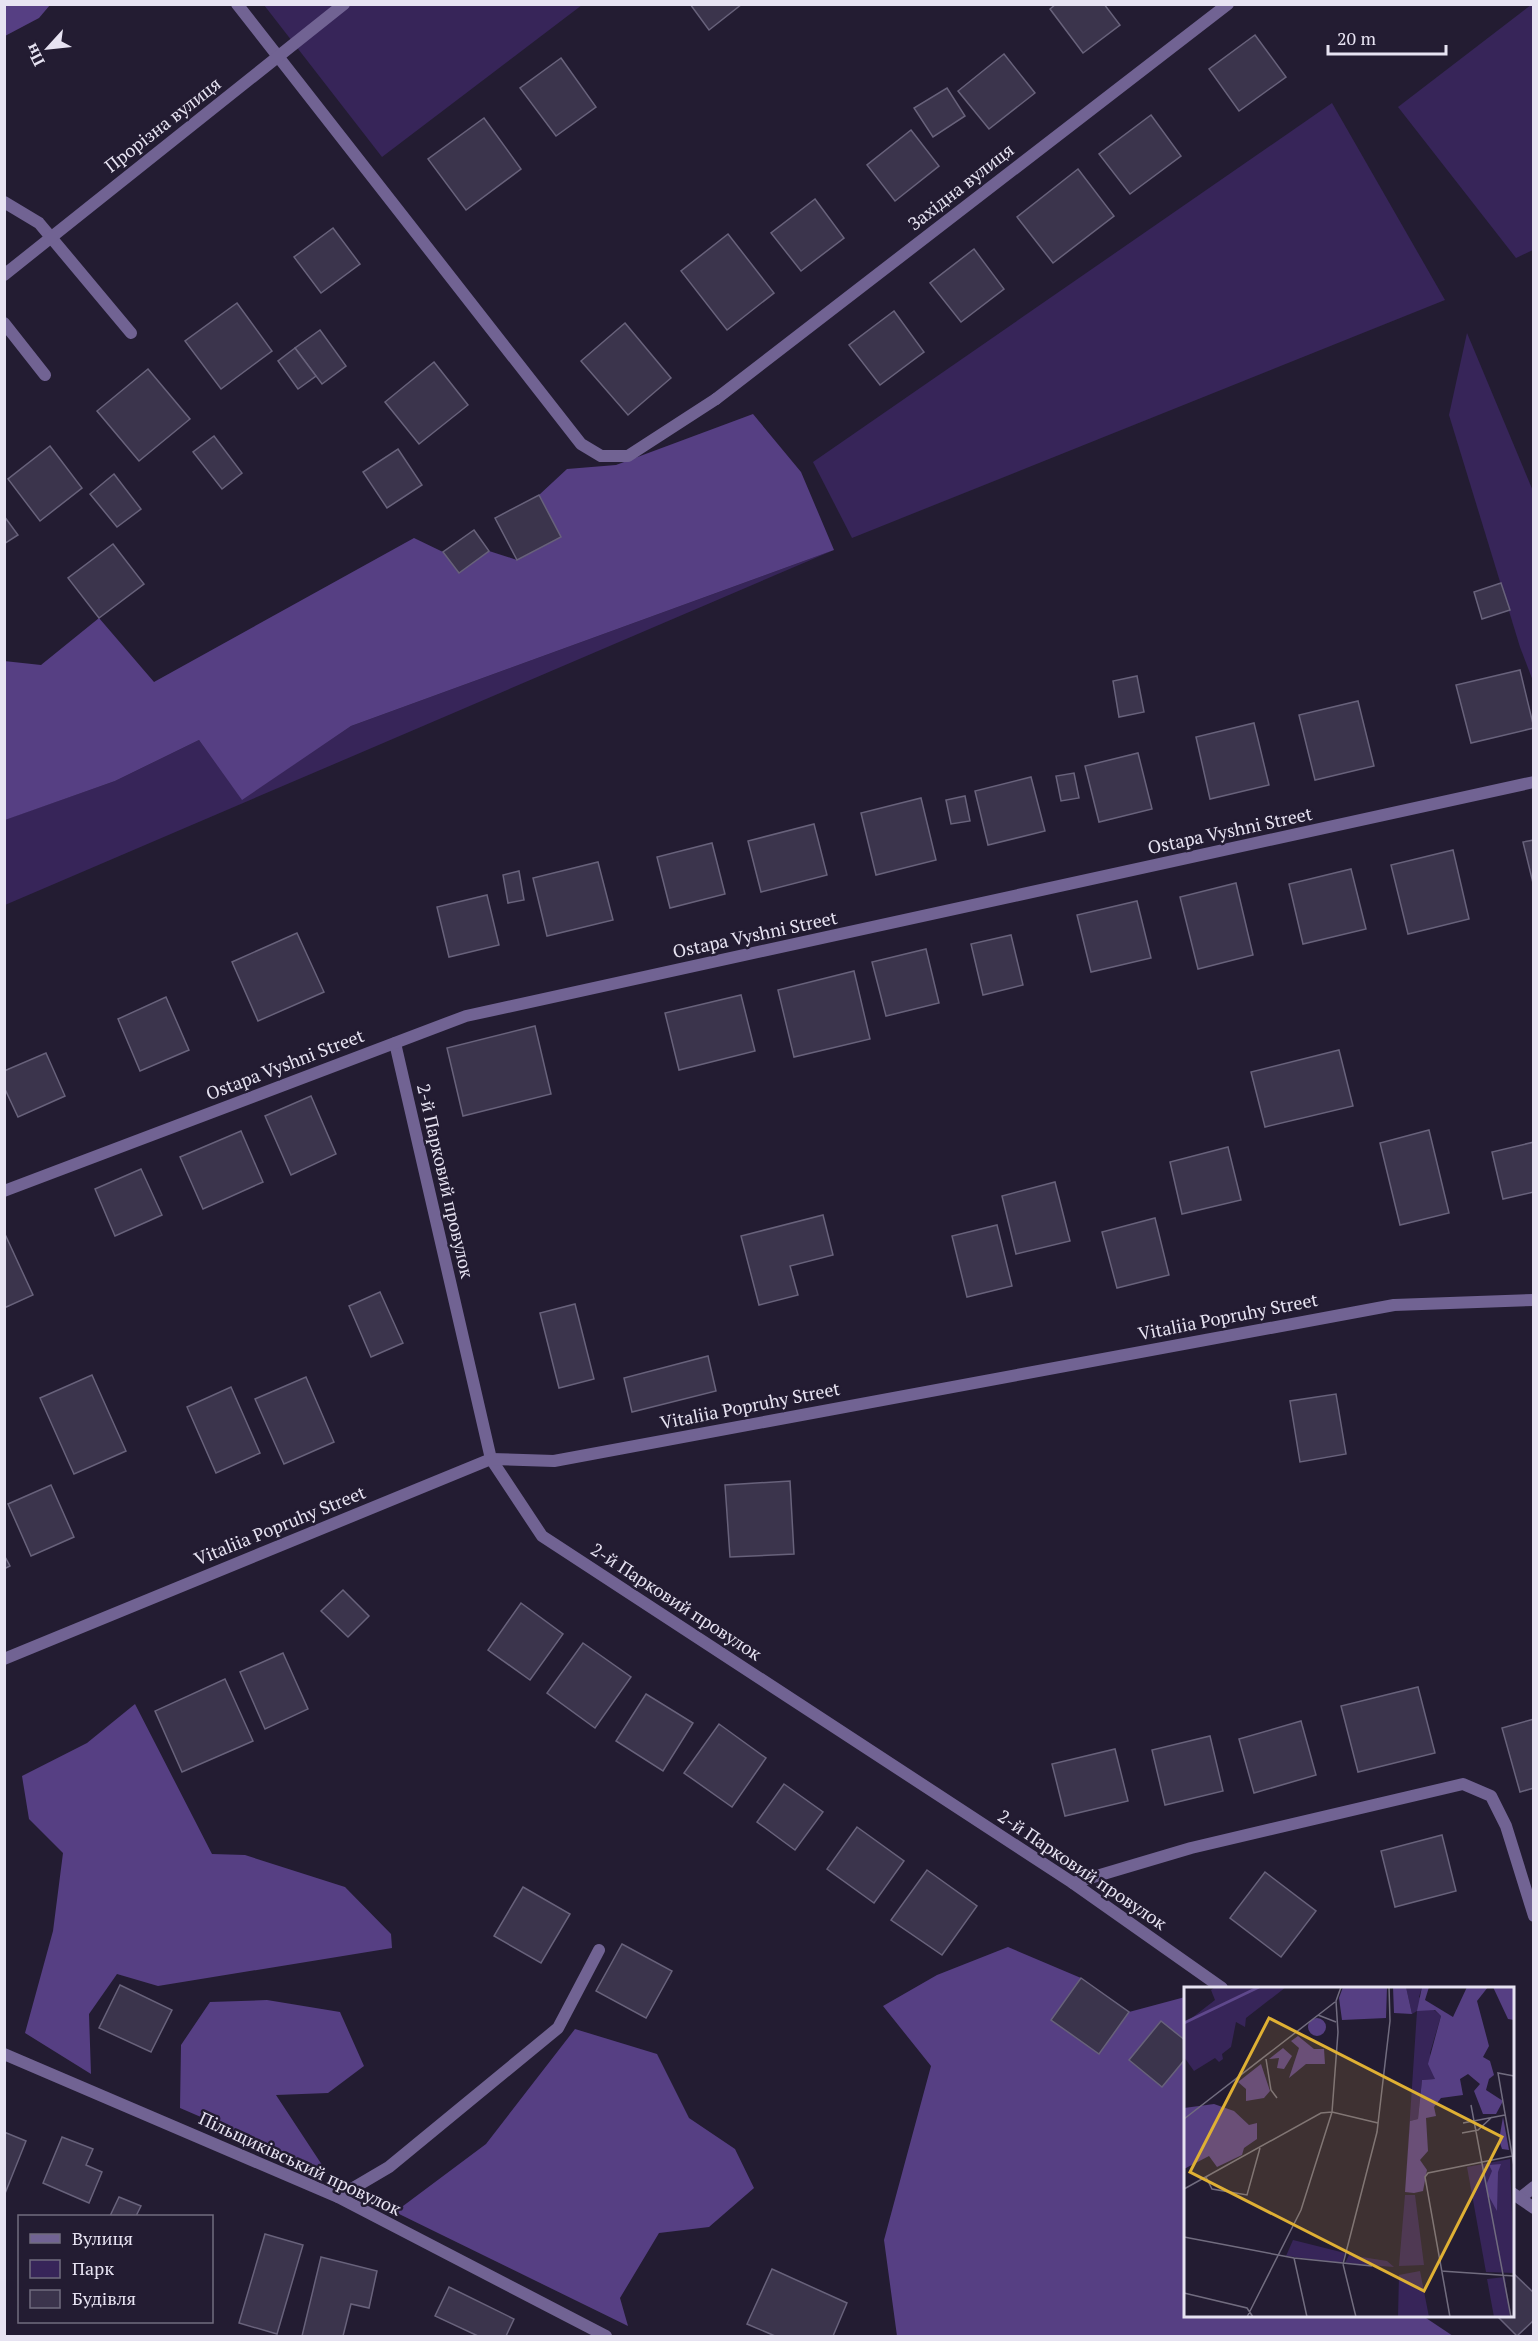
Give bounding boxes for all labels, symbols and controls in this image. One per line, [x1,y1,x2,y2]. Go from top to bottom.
north arrow [18,18,78,78]
scale bar [1328,18,1446,56]
text: 20 m [1337,26,1377,50]
text: Пн [20,39,50,70]
street label: Прорізна вулиця [99,71,225,177]
street label: Західна вулиця [902,137,1018,235]
street label: Ostapa Vyshni Street [1145,801,1315,859]
street label: Ostapa Vyshni Street [670,905,840,963]
street label: Ostapa Vyshni Street [202,1023,367,1105]
street label: 2-й Парковий провулок [412,1081,480,1281]
street label: Vitaliia Popruhy Street [1136,1287,1320,1345]
street label: Vitaliia Popruhy Street [658,1376,842,1434]
street label: Vitaliia Popruhy Street [190,1480,369,1570]
street label: 2-й Парковий провулок [587,1537,767,1666]
street label: 2-й Парковий провулок [993,1804,1172,1935]
inset map [1184,1987,1514,2317]
street label: Пільщиківський провулок [195,2106,406,2221]
legend [18,2215,213,2323]
text: Вулиця [72,2226,133,2250]
text: Парк [72,2256,114,2280]
text: Будівля [72,2286,136,2310]

